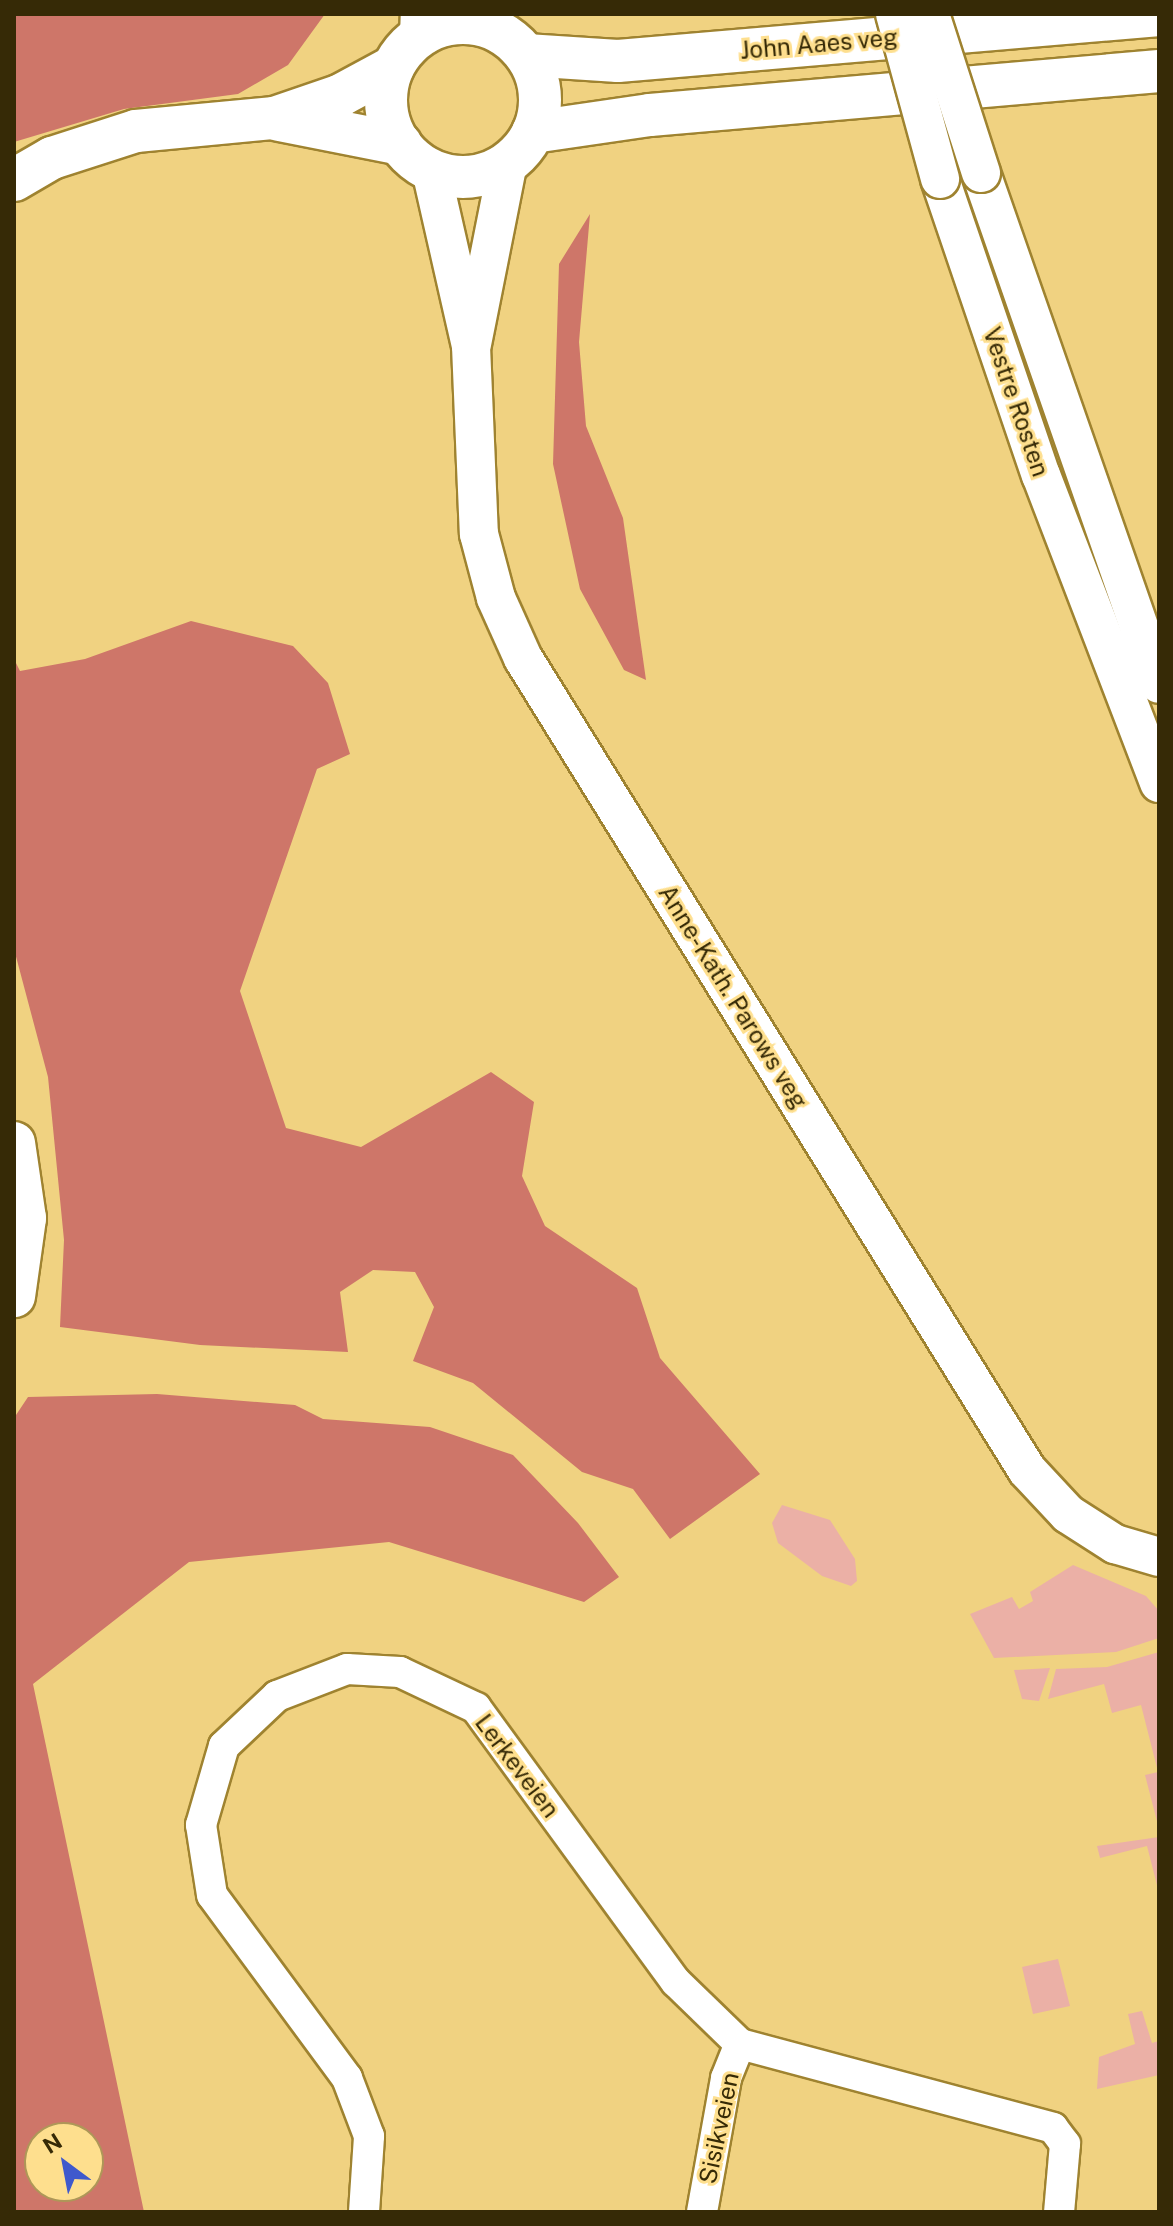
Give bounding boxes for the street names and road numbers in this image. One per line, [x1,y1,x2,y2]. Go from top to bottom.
street label: John Aaes veg [739,23,899,65]
street label: Vestre Rosten [977,324,1055,480]
street label: Anne-Kath. Parows veg [652,880,814,1114]
street label: Lerkeveien [469,1709,565,1823]
street label: Sisikveien [693,2070,745,2186]

